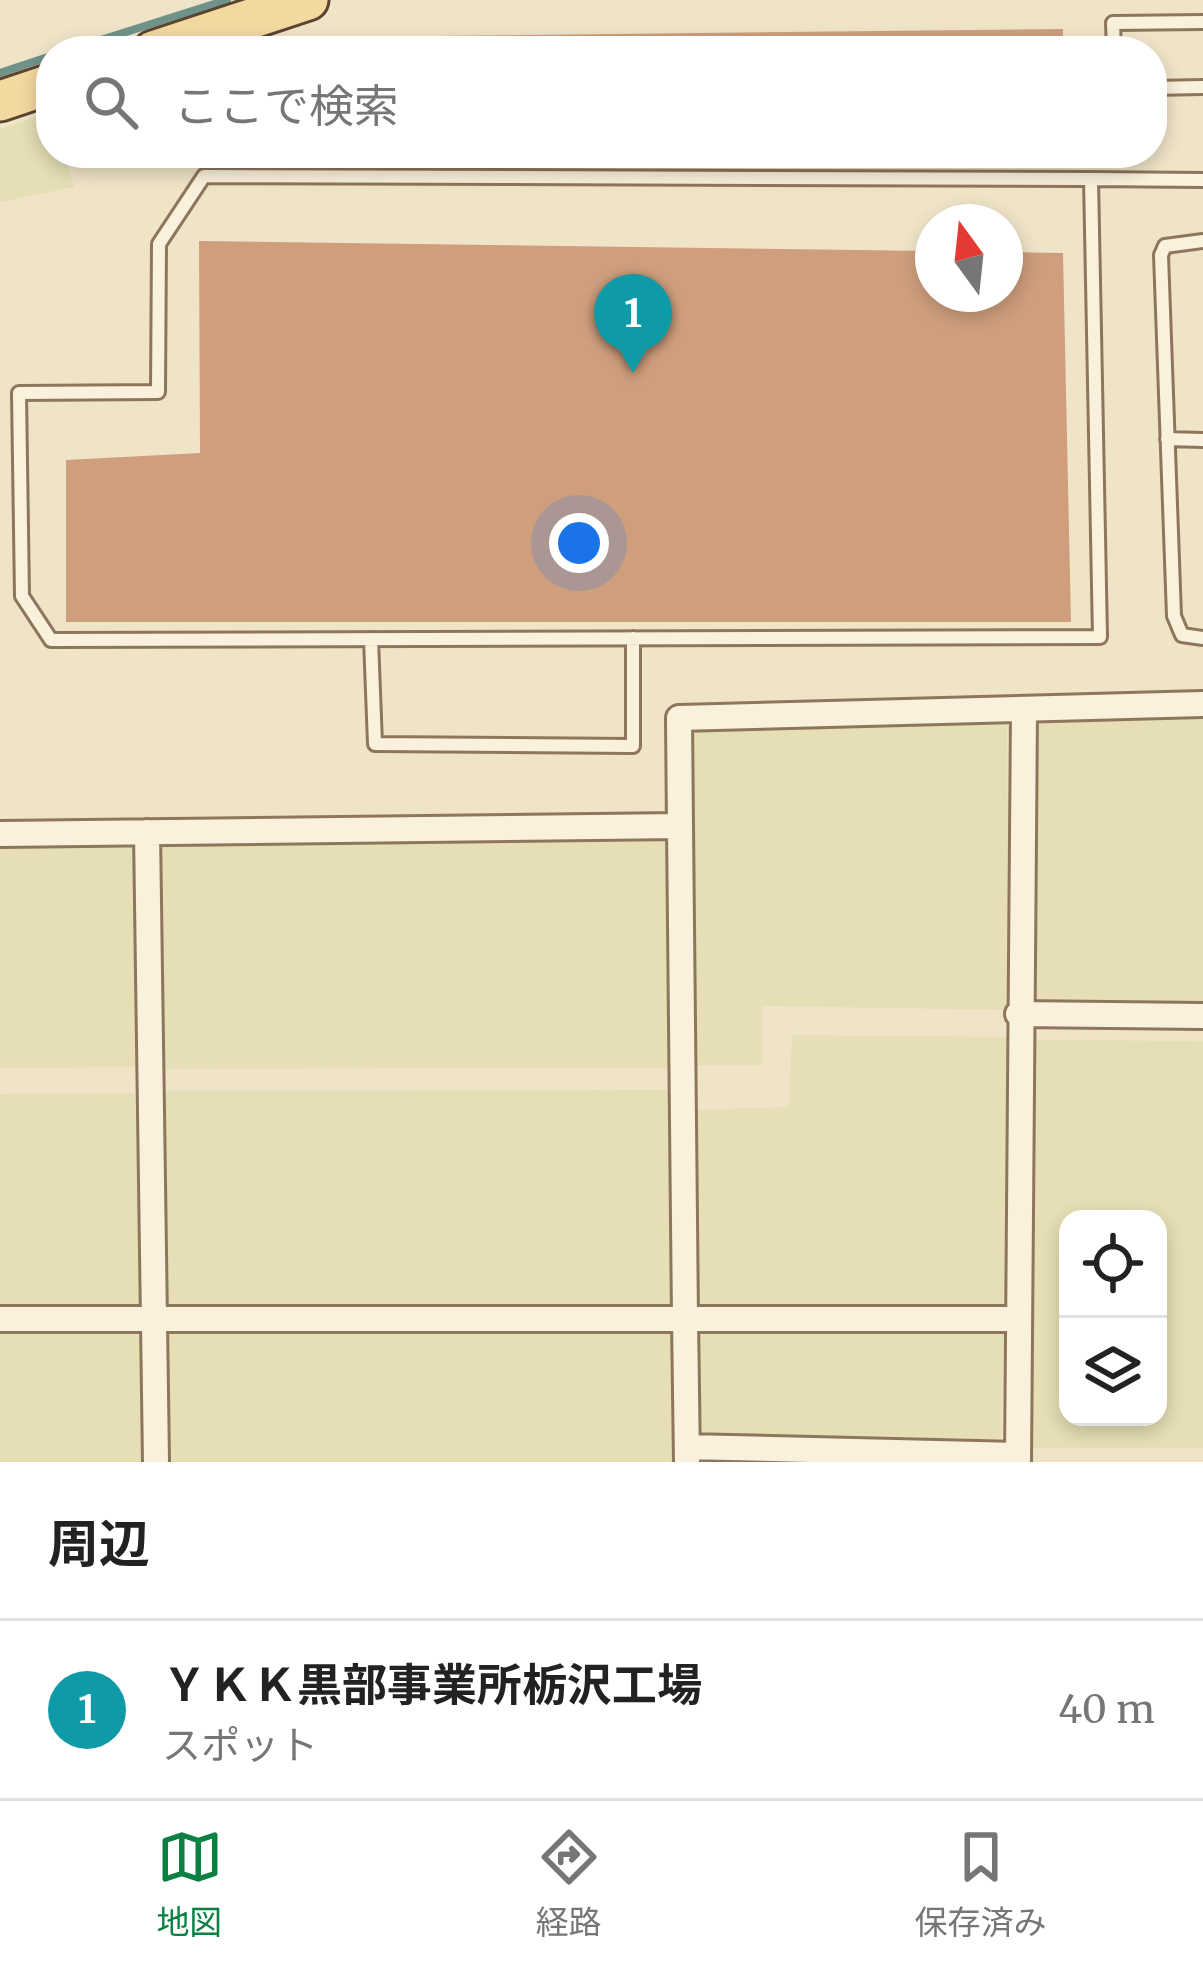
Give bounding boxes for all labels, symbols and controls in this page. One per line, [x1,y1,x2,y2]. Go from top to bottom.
search box [36,36,1167,168]
icon: search [78,69,144,135]
text: ここで検索 [174,78,399,134]
north arrow [915,204,1023,312]
pin: 1 [594,274,672,373]
your location [549,513,609,573]
map controls [1059,1210,1167,1426]
button: locate [1059,1210,1167,1318]
button: layers [1059,1318,1167,1426]
text: 周辺 [48,1512,150,1576]
text: ＹＫＫ黒部事業所栃沢工場 [162,1657,702,1713]
text: 1 [78,1685,96,1734]
text: 40 m [1058,1685,1155,1734]
text: スポット [162,1721,318,1770]
tab: 地図 [157,1824,223,1944]
tab: 経路 [536,1824,602,1944]
tab: 保存済み [915,1824,1047,1944]

